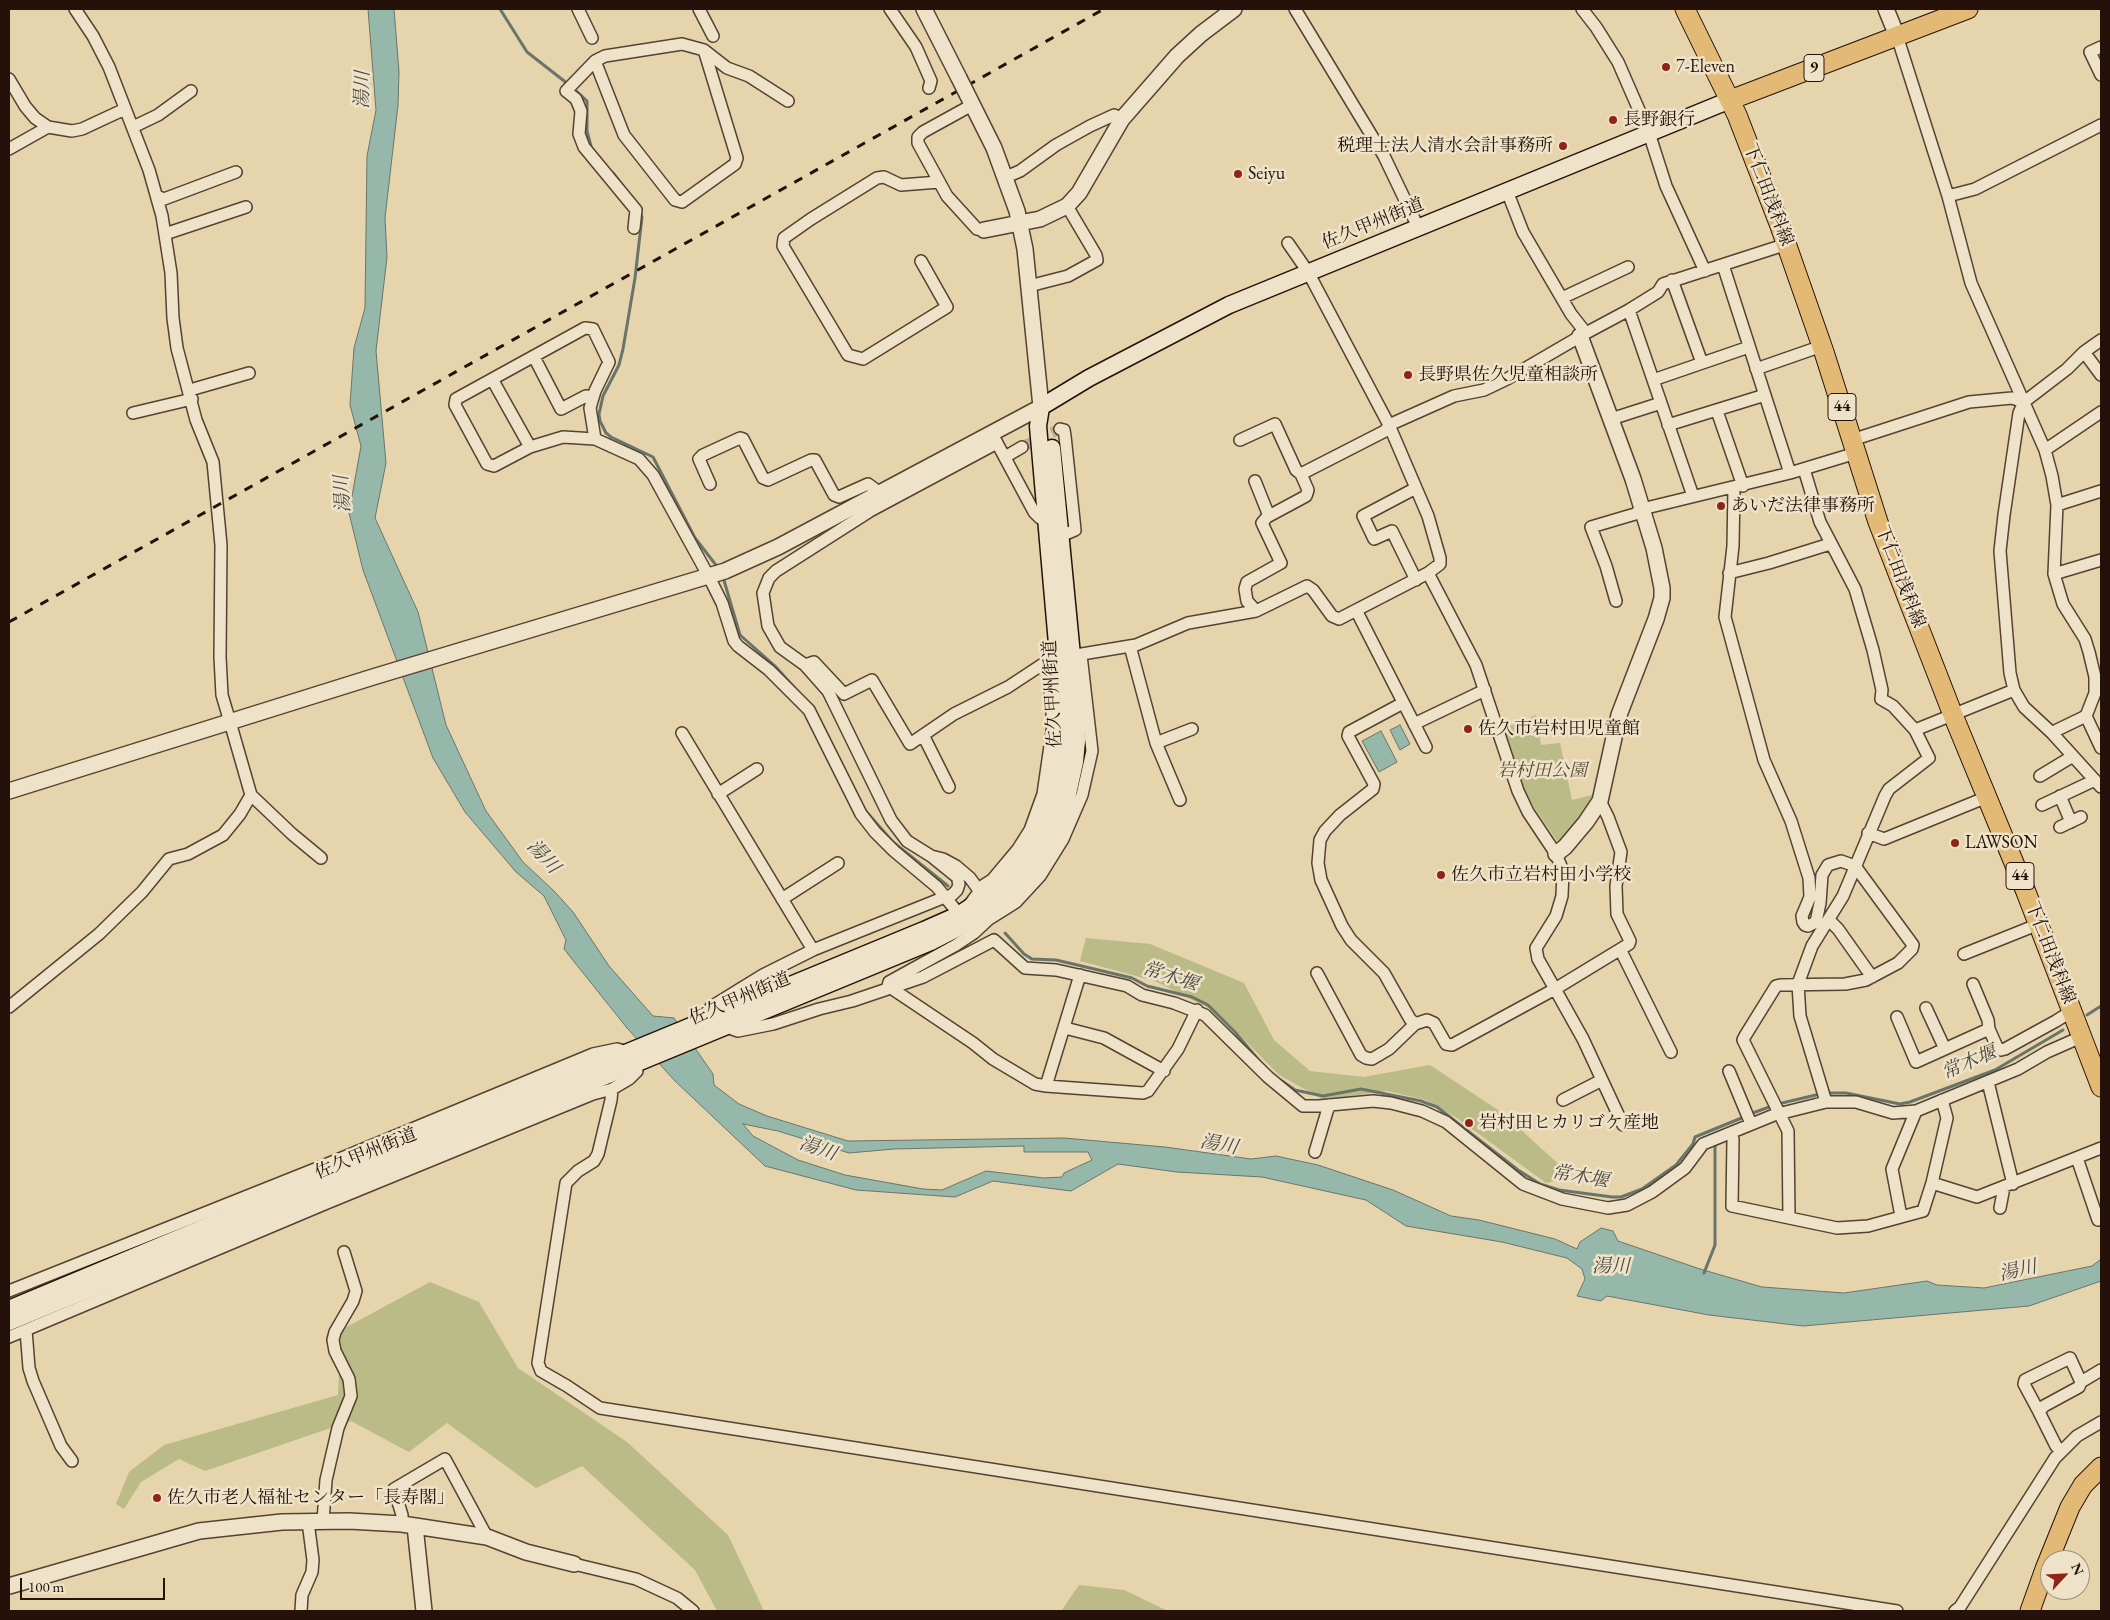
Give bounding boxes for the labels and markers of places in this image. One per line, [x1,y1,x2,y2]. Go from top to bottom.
place label: 7-Eleven [1676,56,1735,78]
marker: 7-Eleven [1660,61,1672,73]
place label: 長野銀行 [1623,109,1695,131]
marker: 長野銀行 [1607,114,1619,126]
place label: 税理士法人清水会計事務所 [1337,135,1553,157]
marker: 税理士法人清水会計事務所 [1557,140,1569,152]
place label: Seiyu [1248,163,1285,185]
marker: Seiyu [1232,168,1244,180]
place label: 長野県佐久児童相談所 [1418,364,1598,386]
marker: 長野県佐久児童相談所 [1402,369,1414,381]
place label: あいだ法律事務所 [1731,495,1875,517]
marker: あいだ法律事務所 [1715,500,1727,512]
place label: 佐久市岩村田児童館 [1478,718,1640,740]
marker: 佐久市岩村田児童館 [1462,723,1474,735]
place label: LAWSON [1965,832,2038,854]
marker: LAWSON [1949,837,1961,849]
place label: 佐久市立岩村田小学校 [1451,864,1631,886]
marker: 佐久市立岩村田小学校 [1435,869,1447,881]
place label: 岩村田ヒカリゴケ産地 [1479,1112,1659,1134]
marker: 岩村田ヒカリゴケ産地 [1463,1117,1475,1129]
place label: 佐久市老人福祉センター「長寿閣」 [167,1487,455,1509]
marker: 佐久市老人福祉センター「長寿閣」 [151,1492,163,1504]

